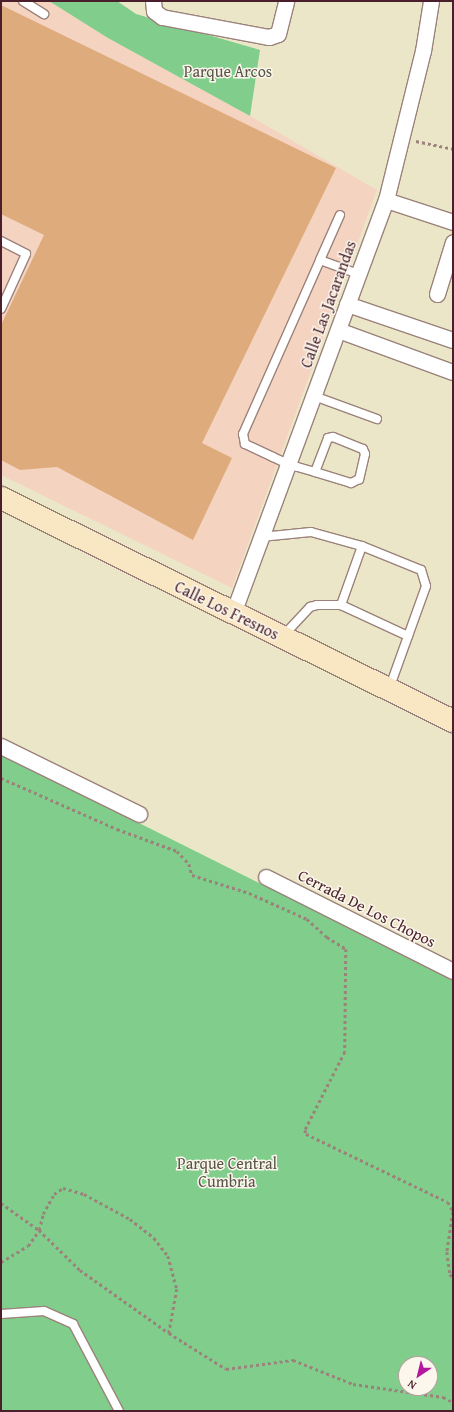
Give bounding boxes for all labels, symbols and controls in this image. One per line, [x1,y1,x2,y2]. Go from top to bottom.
park label: Parque Arcos [184,61,272,81]
street label: Calle Las Jacarandas [296,238,360,370]
street label: Calle Los Fresnos [172,576,282,644]
street label: Cerrada De Los Chopos [295,865,439,951]
park label: Parque Central Cumbria [177,1153,277,1191]
north arrow [398,1356,438,1396]
text: N [404,1376,419,1394]

